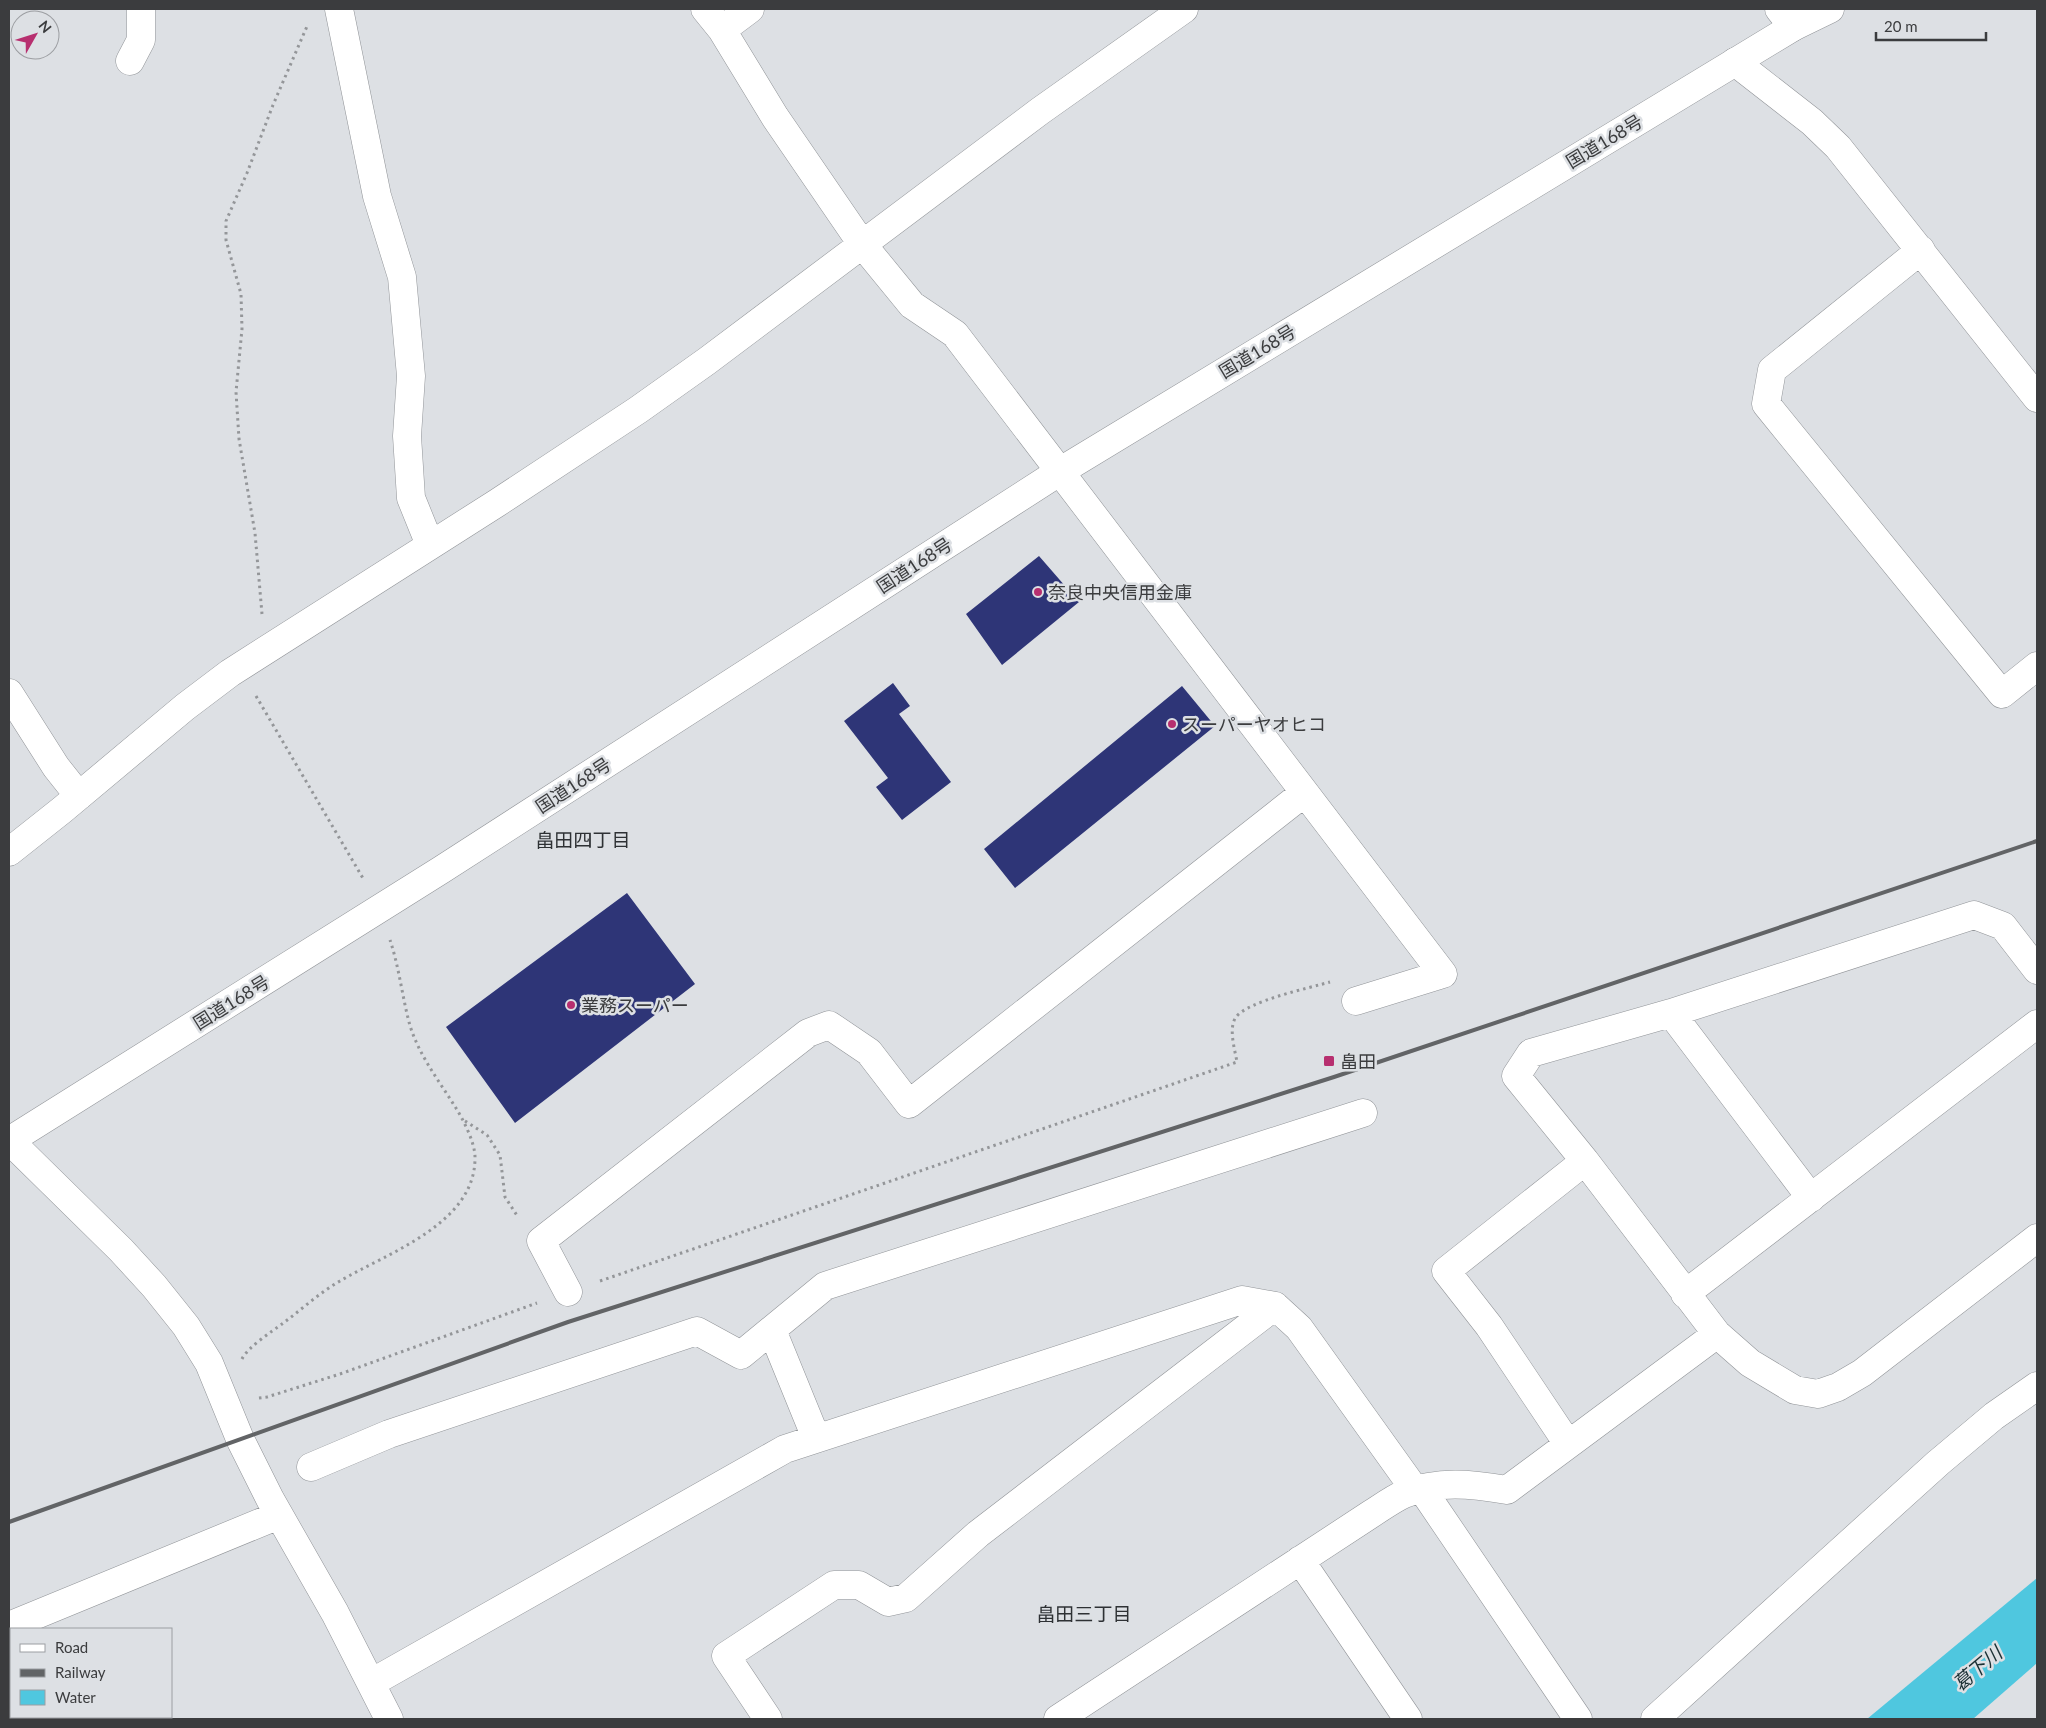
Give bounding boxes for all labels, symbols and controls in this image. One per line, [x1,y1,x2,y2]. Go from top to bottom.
north arrow [10,10,60,60]
scale bar [1876,10,1986,42]
text: N [35,17,55,36]
text: 20 m [1884,17,1918,35]
street label: 国道168号 [1562,110,1646,172]
street label: 国道168号 [1215,320,1299,382]
street label: 国道168号 [872,533,956,597]
place label: 奈良中央信用金庫 [1048,581,1192,603]
marker: 奈良中央信用金庫 [1032,586,1044,598]
place label: スーパーヤオヒコ [1182,713,1326,735]
marker: スーパーヤオヒコ [1166,718,1178,730]
street label: 国道168号 [531,753,615,817]
district label: 畠田四丁目 [535,828,631,851]
street label: 国道168号 [189,970,273,1034]
place label: 業務スーパー [581,994,689,1016]
marker: 業務スーパー [565,999,577,1011]
place label: 畠田 [1340,1050,1376,1072]
marker: 畠田 [1322,1054,1336,1068]
district label: 畠田三丁目 [1036,1602,1132,1625]
legend [10,1628,172,1718]
text: Road [55,1638,88,1656]
water label: 葛下川 [1948,1640,2008,1695]
text: Railway [55,1663,106,1681]
text: Water [55,1688,96,1706]

